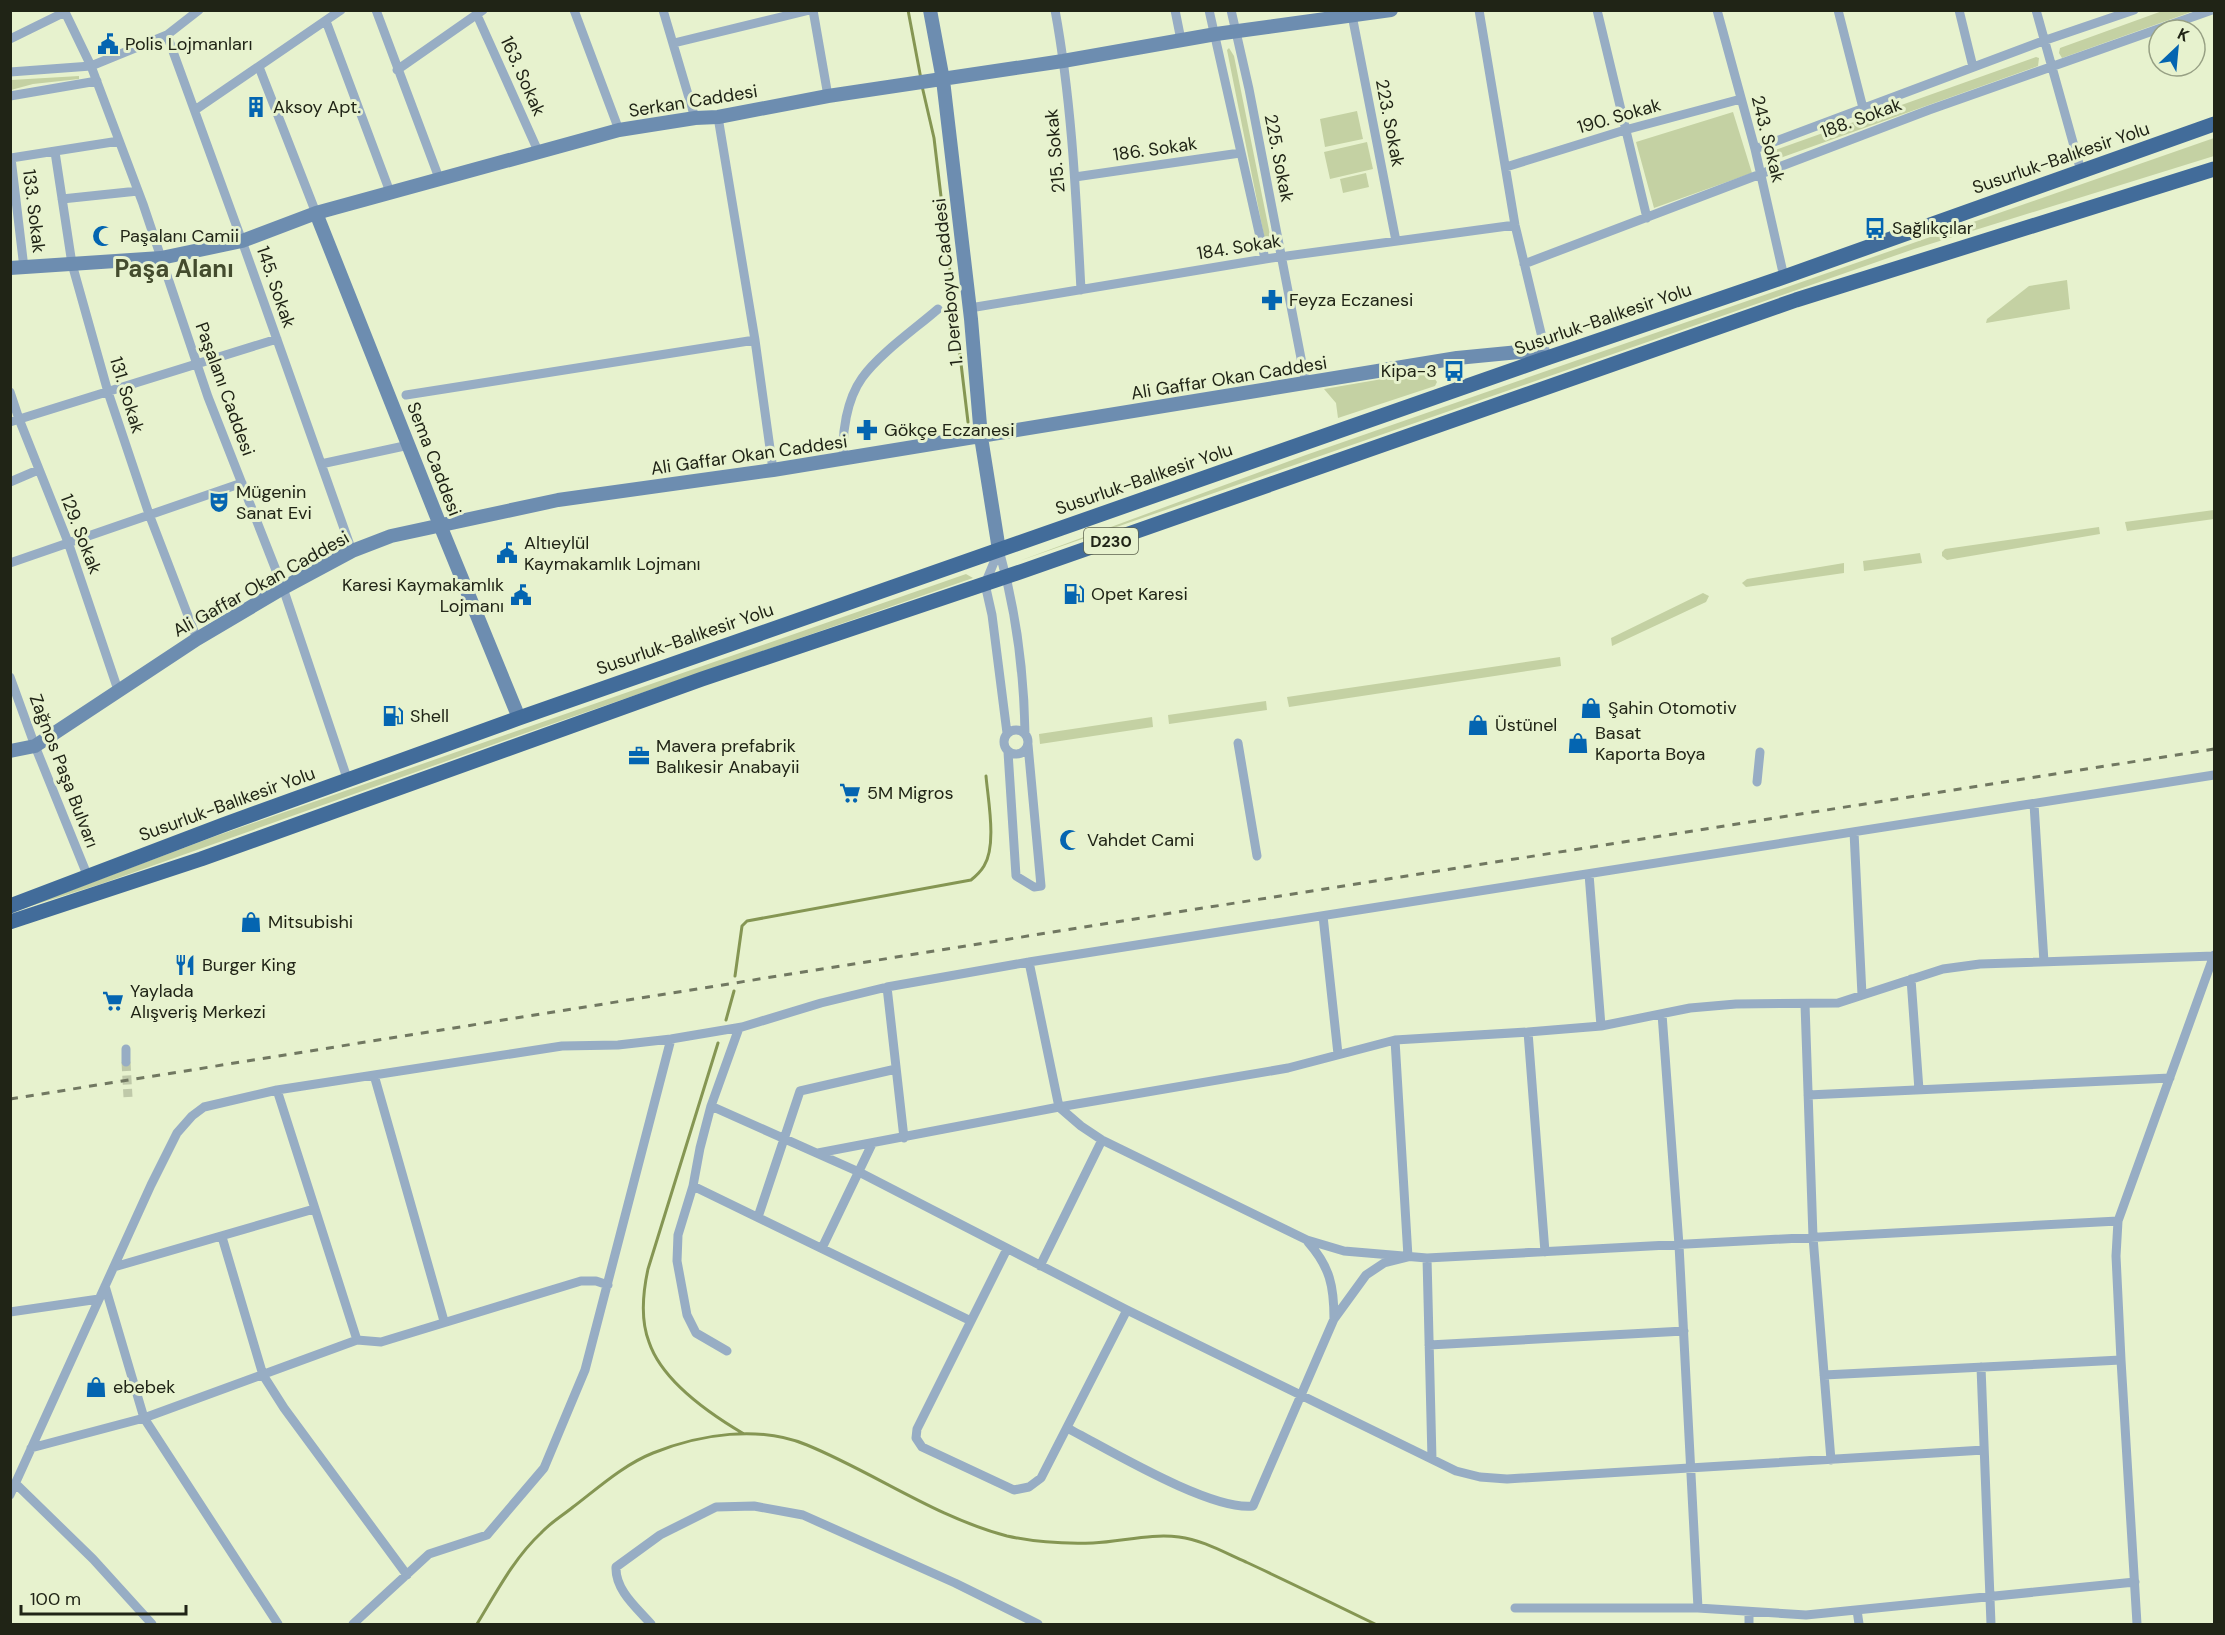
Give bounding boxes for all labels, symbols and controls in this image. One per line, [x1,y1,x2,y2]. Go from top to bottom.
north arrow [2147,18,2207,78]
text: K [2174,23,2193,47]
public building icon: Polis Lojmanları [96,32,120,56]
place label: Polis Lojmanları [125,32,253,56]
street label: 163. Sokak [495,32,551,120]
street label: 223. Sokak [1370,77,1410,169]
street label: Serkan Caddesi [627,79,759,123]
street label: 188. Sokak [1817,92,1905,144]
street label: 190. Sokak [1574,93,1664,139]
street label: 243. Sokak [1746,93,1790,185]
building icon: Aksoy Apt. [244,95,268,119]
place label: Aksoy Apt. [273,95,361,119]
street label: 215. Sokak [1039,108,1071,194]
street label: 225. Sokak [1259,112,1299,204]
street label: Susurluk-Balıkesir Yolu [1969,116,2153,200]
street label: 186. Sokak [1111,131,1199,167]
street label: 133. Sokak [17,168,51,254]
street label: 1. Dereboyu Caddesi [927,197,969,367]
bus stop icon: Sağlıkçılar [1863,216,1887,240]
place label: Sağlıkçılar [1892,216,1974,240]
mosque icon: Paşalanı Camii [91,224,115,248]
place label: Paşalanı Camii [120,224,239,248]
street label: 184. Sokak [1195,229,1283,265]
street label: 145. Sokak [251,243,301,331]
district label: Paşa Alanı [114,253,234,284]
street label: Susurluk-Balıkesir Yolu [1511,277,1695,361]
pharmacy icon: Feyza Eczanesi [1260,288,1284,312]
place label: Feyza Eczanesi [1289,288,1413,312]
street label: Paşalanı Caddesi [190,319,260,459]
street label: Ali Gaffar Okan Caddesi [1129,351,1329,405]
street label: 131. Sokak [104,354,150,436]
place label: Kipa-3 [1381,359,1437,383]
bus stop icon: Kipa-3 [1442,359,1466,383]
street label: Sema Caddesi [401,399,467,519]
pharmacy icon: Gökçe Eczanesi [855,418,879,442]
place label: Gökçe Eczanesi [884,418,1014,442]
street label: Ali Gaffar Okan Caddesi [649,429,849,481]
street label: Susurluk-Balıkesir Yolu [1052,437,1236,521]
place label: Mügenin Sanat Evi [236,480,312,525]
theatre icon: Mügenin Sanat Evi [207,490,231,514]
street label: 129. Sokak [55,491,107,577]
street label: Ali Gaffar Okan Caddesi [168,525,354,643]
road number: D230 [1084,528,1138,554]
place label: Altıeylül Kaymakamlık Lojmanı [524,531,701,576]
public building icon: Altıeylül Kaymakamlık Lojmanı [495,541,519,565]
place label: Karesi Kaymakamlık Lojmanı [342,573,504,618]
fuel station icon: Opet Karesi [1062,582,1086,606]
place label: Opet Karesi [1091,582,1188,606]
public building icon: Karesi Kaymakamlık Lojmanı [509,583,533,607]
street label: Susurluk-Balıkesir Yolu [593,597,777,681]
street label: Zağnos Paşa Bulvarı [24,691,104,851]
shop icon: Şahin Otomotiv [1579,696,1603,720]
place label: Şahin Otomotiv [1608,696,1737,720]
fuel station icon: Shell [381,704,405,728]
place label: Shell [410,704,449,728]
shop icon: Üstünel [1466,713,1490,737]
place label: Üstünel [1495,713,1557,737]
place label: Basat Kaporta Boya [1595,721,1705,766]
shop icon: Basat Kaporta Boya [1566,731,1590,755]
place label: Mavera prefabrik Balıkesir Anabayii [656,734,800,779]
office icon: Mavera prefabrik Balıkesir Anabayii [627,744,651,768]
street label: Susurluk-Balıkesir Yolu [136,761,318,847]
supermarket icon: 5M Migros [838,781,862,805]
place label: 5M Migros [867,781,953,805]
mosque icon: Vahdet Cami [1058,828,1082,852]
place label: Vahdet Cami [1087,828,1194,852]
shop icon: Mitsubishi [239,910,263,934]
place label: Mitsubishi [268,910,353,934]
restaurant icon: Burger King [173,953,197,977]
place label: Burger King [202,953,296,977]
place label: Yaylada Alışveriş Merkezi [130,979,266,1024]
supermarket icon: Yaylada Alışveriş Merkezi [101,989,125,1013]
shop icon: ebebek [84,1375,108,1399]
place label: ebebek [113,1375,175,1399]
scale bar [21,1578,186,1616]
text: 100 m [30,1587,81,1611]

